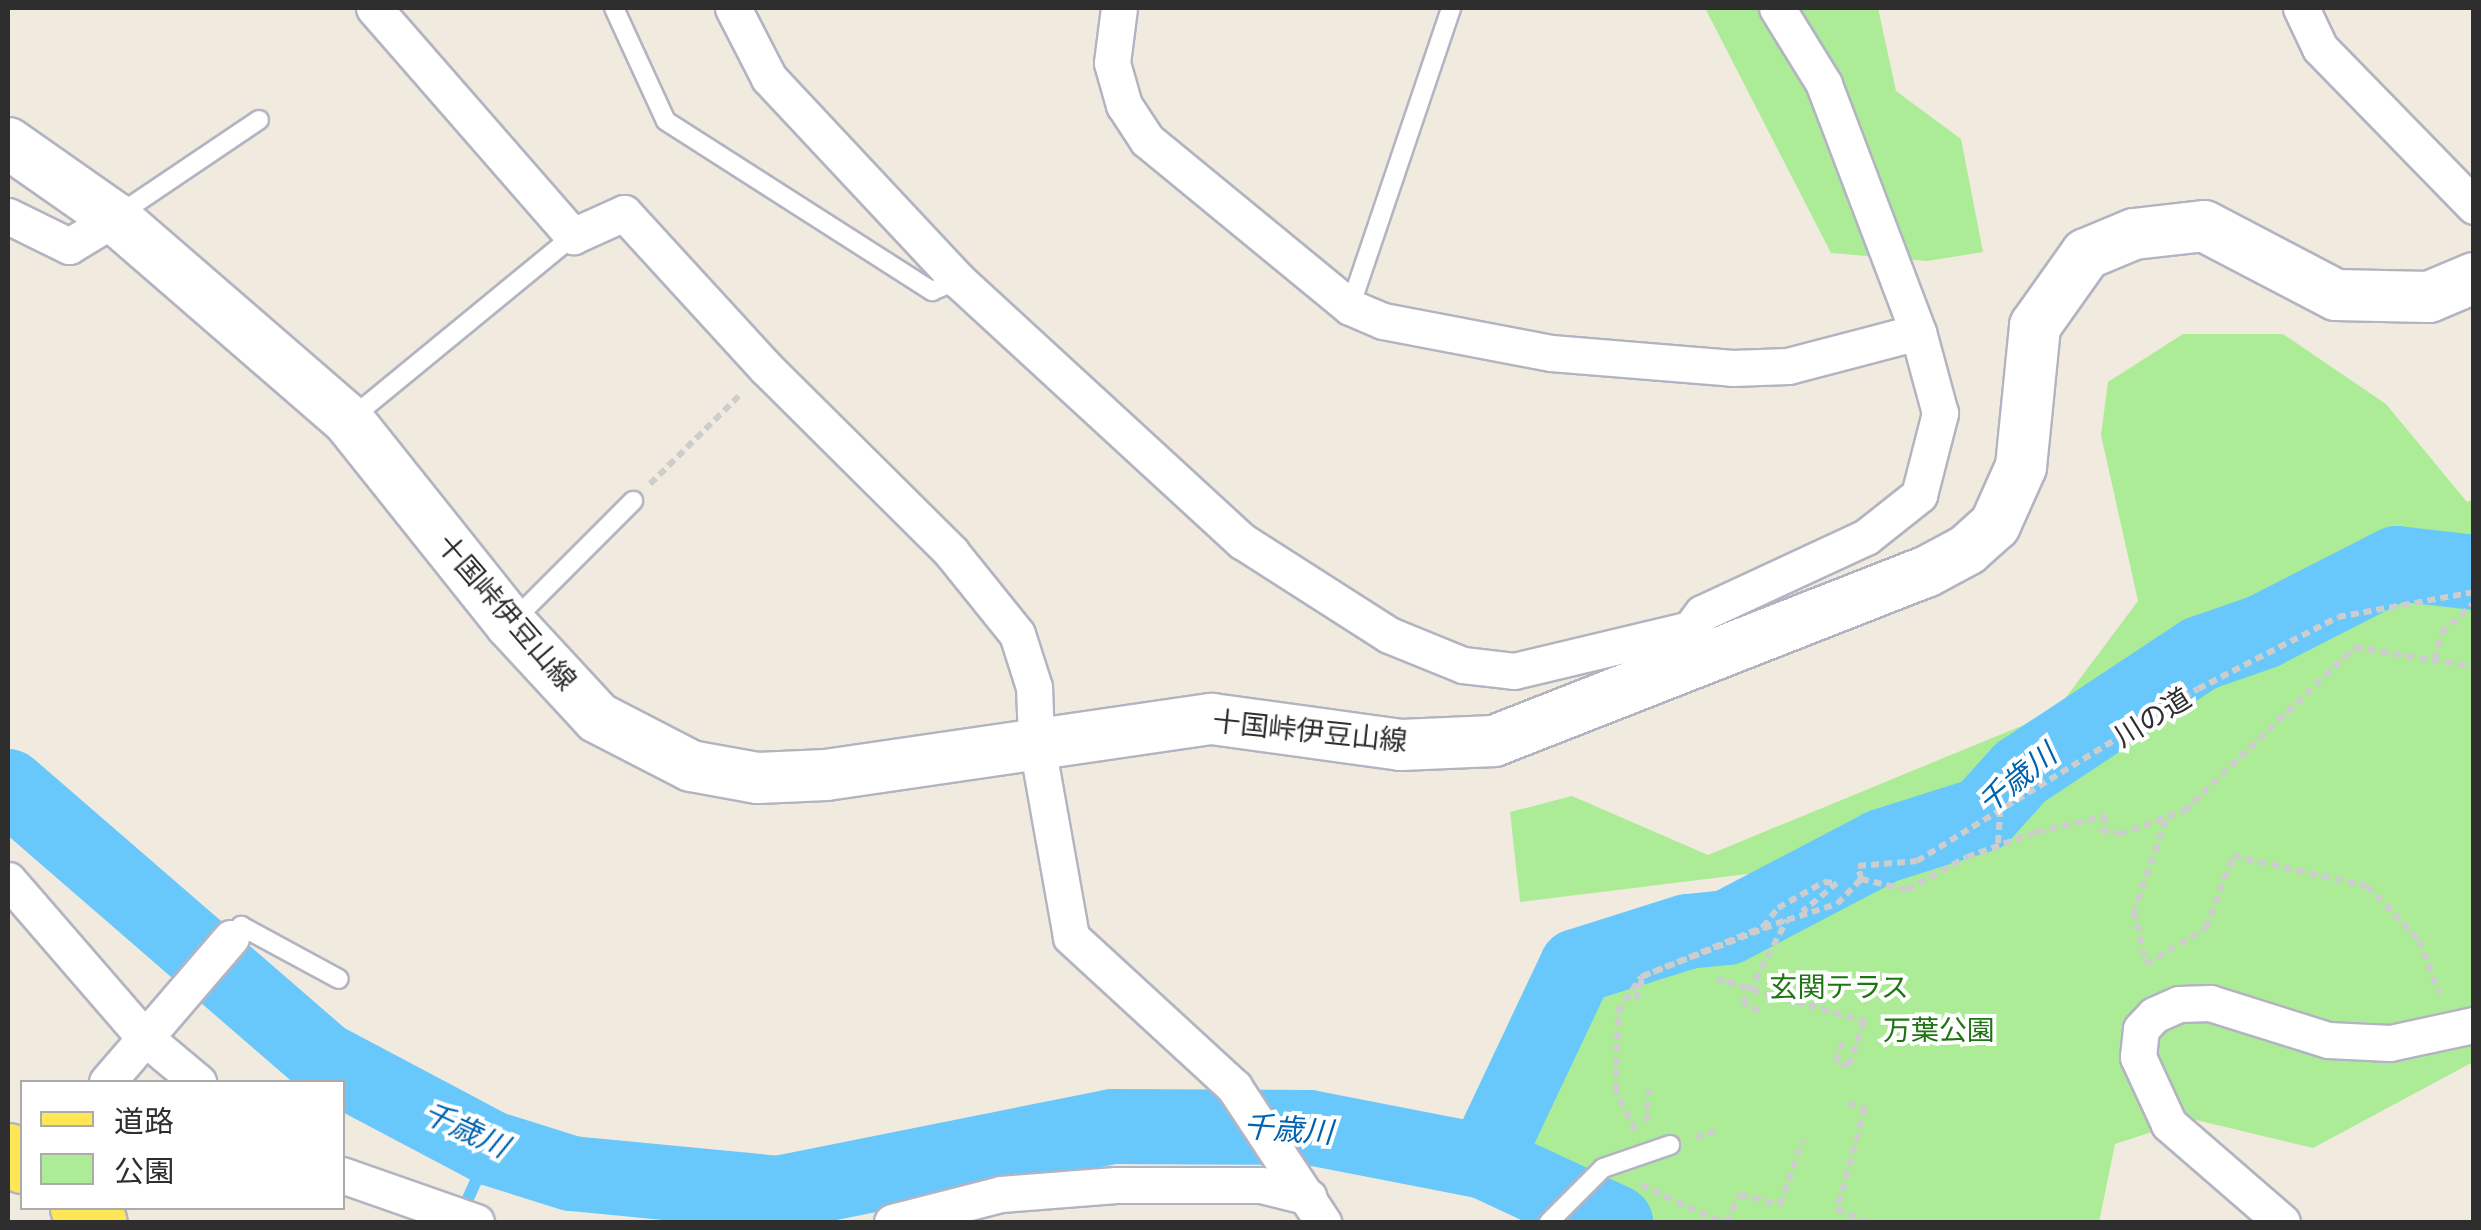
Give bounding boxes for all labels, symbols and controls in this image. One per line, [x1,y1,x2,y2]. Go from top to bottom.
street label: 十国峠伊豆山線 [429,528,583,698]
street label: 川の道 [2108,681,2198,755]
street label: 十国峠伊豆山線 [1211,705,1409,759]
water label: 千歳川 [1972,738,2064,822]
park label: 玄関テラス [1769,971,1909,1005]
park label: 万葉公園 [1883,1014,1995,1048]
legend [20,1080,345,1210]
water label: 千歳川 [417,1096,513,1166]
text: 道路 [114,1104,174,1141]
water label: 千歳川 [1242,1110,1334,1152]
text: 公園 [114,1154,174,1191]

